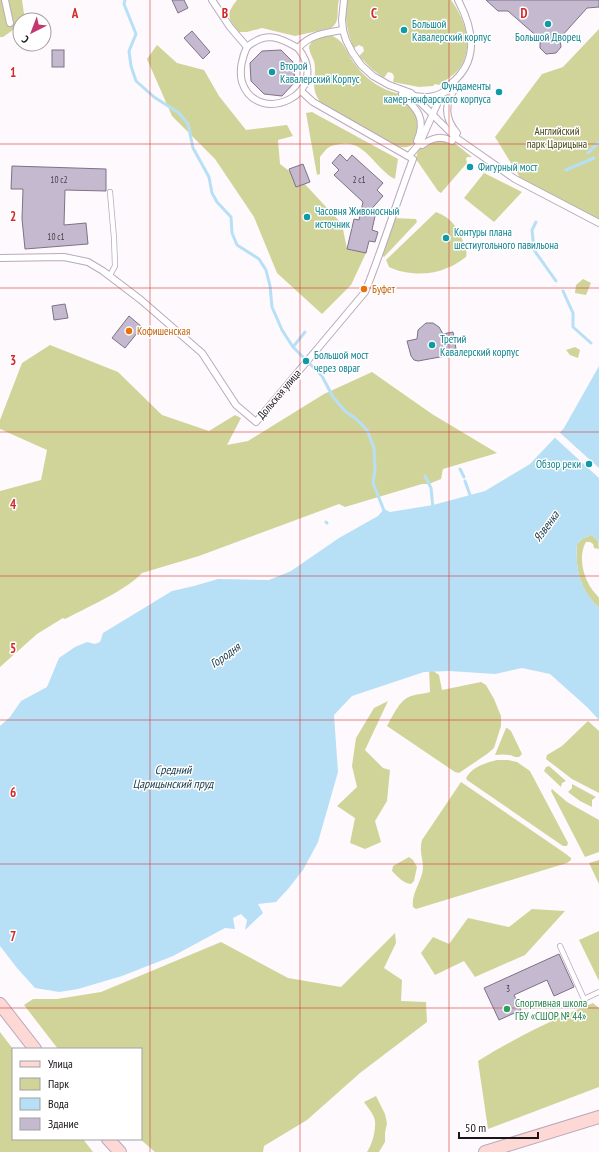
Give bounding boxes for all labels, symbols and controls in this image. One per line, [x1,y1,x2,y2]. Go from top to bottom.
text: A [71,5,79,22]
text: B [222,5,228,22]
text: C [371,5,377,22]
text: D [521,5,528,22]
north arrow [12,12,52,52]
place label: Большой Кавалерский корпус [412,17,491,44]
marker: Большой Дворец [543,19,553,29]
marker: Большой Кавалерский корпус [399,25,409,35]
place label: Большой Дворец [515,30,581,44]
text: С [19,33,32,46]
place label: Второй Кавалерский Корпус [280,59,360,86]
text: 1 [10,64,16,81]
marker: Второй Кавалерский Корпус [267,67,277,77]
place label: Фундаменты камер-юнфарского корпуса [384,79,491,106]
marker: Фундаменты камер-юнфарского корпуса [494,87,504,97]
park label: Английский парк Царицына [527,124,587,151]
place label: Фигурный мост [478,160,538,174]
marker: Фигурный мост [465,162,475,172]
house number: 10 с2 [50,174,68,185]
house number: 2 с1 [352,174,366,185]
place label: Часовня Живоносный источник [315,204,399,231]
text: 2 [10,208,16,225]
marker: Часовня Живоносный источник [302,212,312,222]
place label: Контуры плана шестиугольного павильона [454,225,558,252]
house number: 10 с1 [47,231,65,242]
marker: Контуры плана шестиугольного павильона [441,233,451,243]
place label: Буфет [372,282,396,296]
marker: Буфет [359,284,369,294]
place label: Кофишенская [137,324,190,338]
marker: Кофишенская [124,326,134,336]
place label: Третий Кавалерский корпус [440,332,519,359]
marker: Третий Кавалерский корпус [427,340,437,350]
place label: Большой мост через овраг [314,348,369,375]
text: 3 [10,352,16,369]
marker: Большой мост через овраг [301,356,311,366]
street label: Дольская улица [254,366,304,422]
place label: Обзор реки [536,457,581,471]
marker: Обзор реки [584,459,594,469]
text: 4 [10,496,17,513]
water label: Язвенка [530,507,563,544]
water label: Городня [207,638,244,671]
text: 5 [10,640,16,657]
water label: Средний Царицынский пруд [133,762,214,791]
text: 6 [10,784,16,801]
text: 7 [10,928,16,945]
house number: 3 [506,983,510,994]
place label: Спортивная школа ГБУ «СШОР № 44» [515,996,587,1023]
marker: Спортивная школа ГБУ «СШОР № 44» [502,1004,512,1014]
legend [12,1048,142,1140]
text: Улица [48,1056,73,1071]
text: Парк [48,1076,69,1091]
text: Вода [48,1096,69,1111]
scale bar [459,1114,538,1140]
text: Здание [48,1116,79,1131]
text: 50 m [465,1120,486,1135]

